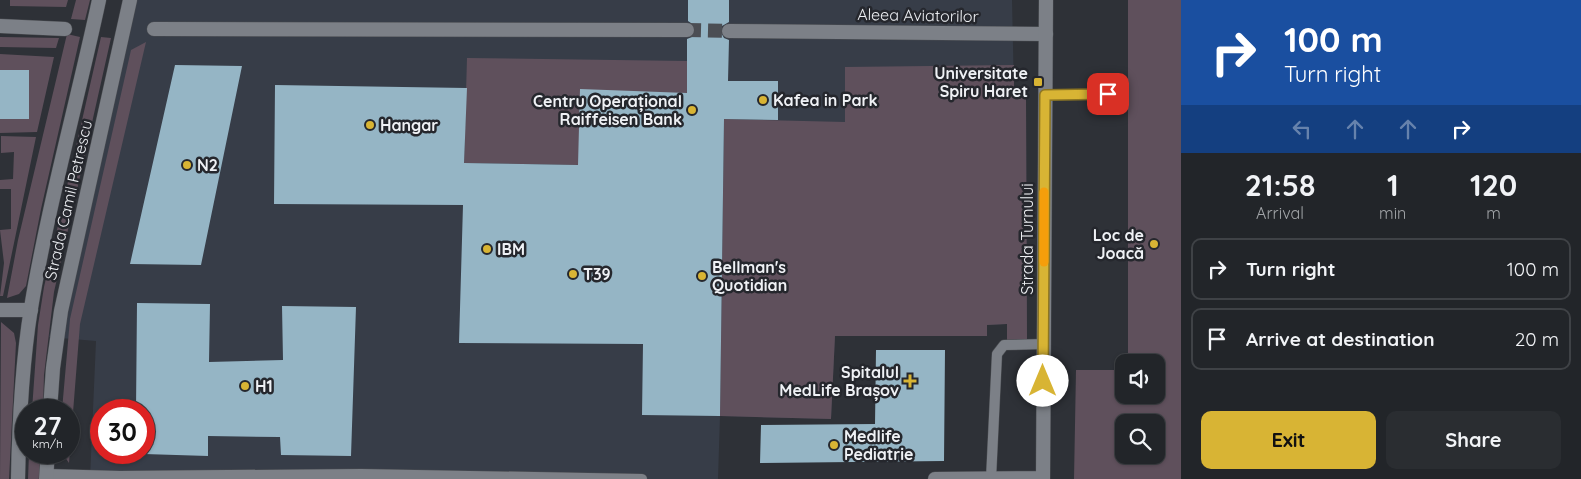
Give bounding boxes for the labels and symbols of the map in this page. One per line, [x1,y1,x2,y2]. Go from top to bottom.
street label: Aleea Aviatorilor [857,4,979,26]
place label: Universitate Spiru Haret [934,63,1028,101]
pin [1087,73,1129,115]
marker: Universitate Spiru Haret [1032,76,1044,88]
place label: Kafea in Park [773,90,878,110]
place label: Centru Operațional Raiffeisen Bank [533,91,682,129]
marker: Kafea in Park [757,94,769,106]
marker: Centru Operațional Raiffeisen Bank [686,104,698,116]
place label: Hangar [380,115,438,135]
street label: Strada Camil Petrescu [40,118,96,282]
marker: Hangar [364,119,376,131]
place label: N2 [197,155,218,175]
marker: N2 [181,159,193,171]
street label: Strada Turnului [1017,183,1037,295]
place label: Loc de Joacă [1093,225,1144,263]
marker: Loc de Joacă [1148,238,1160,250]
place label: IBM [497,239,525,259]
marker: IBM [481,243,493,255]
place label: Bellman's Quotidian [712,257,787,295]
place label: T39 [583,264,611,284]
marker: T39 [567,268,579,280]
marker: Bellman's Quotidian [696,270,708,282]
position arrow [1016,354,1068,406]
place label: Spitalul MedLife Brașov [779,362,899,401]
marker: Spitalul MedLife Brașov [903,374,917,388]
place label: H1 [255,376,273,396]
marker: H1 [239,380,251,392]
speed limit sign: 30 [90,399,155,464]
place label: Medlife Pediatrie [844,426,914,464]
marker: Medlife Pediatrie [828,439,840,451]

